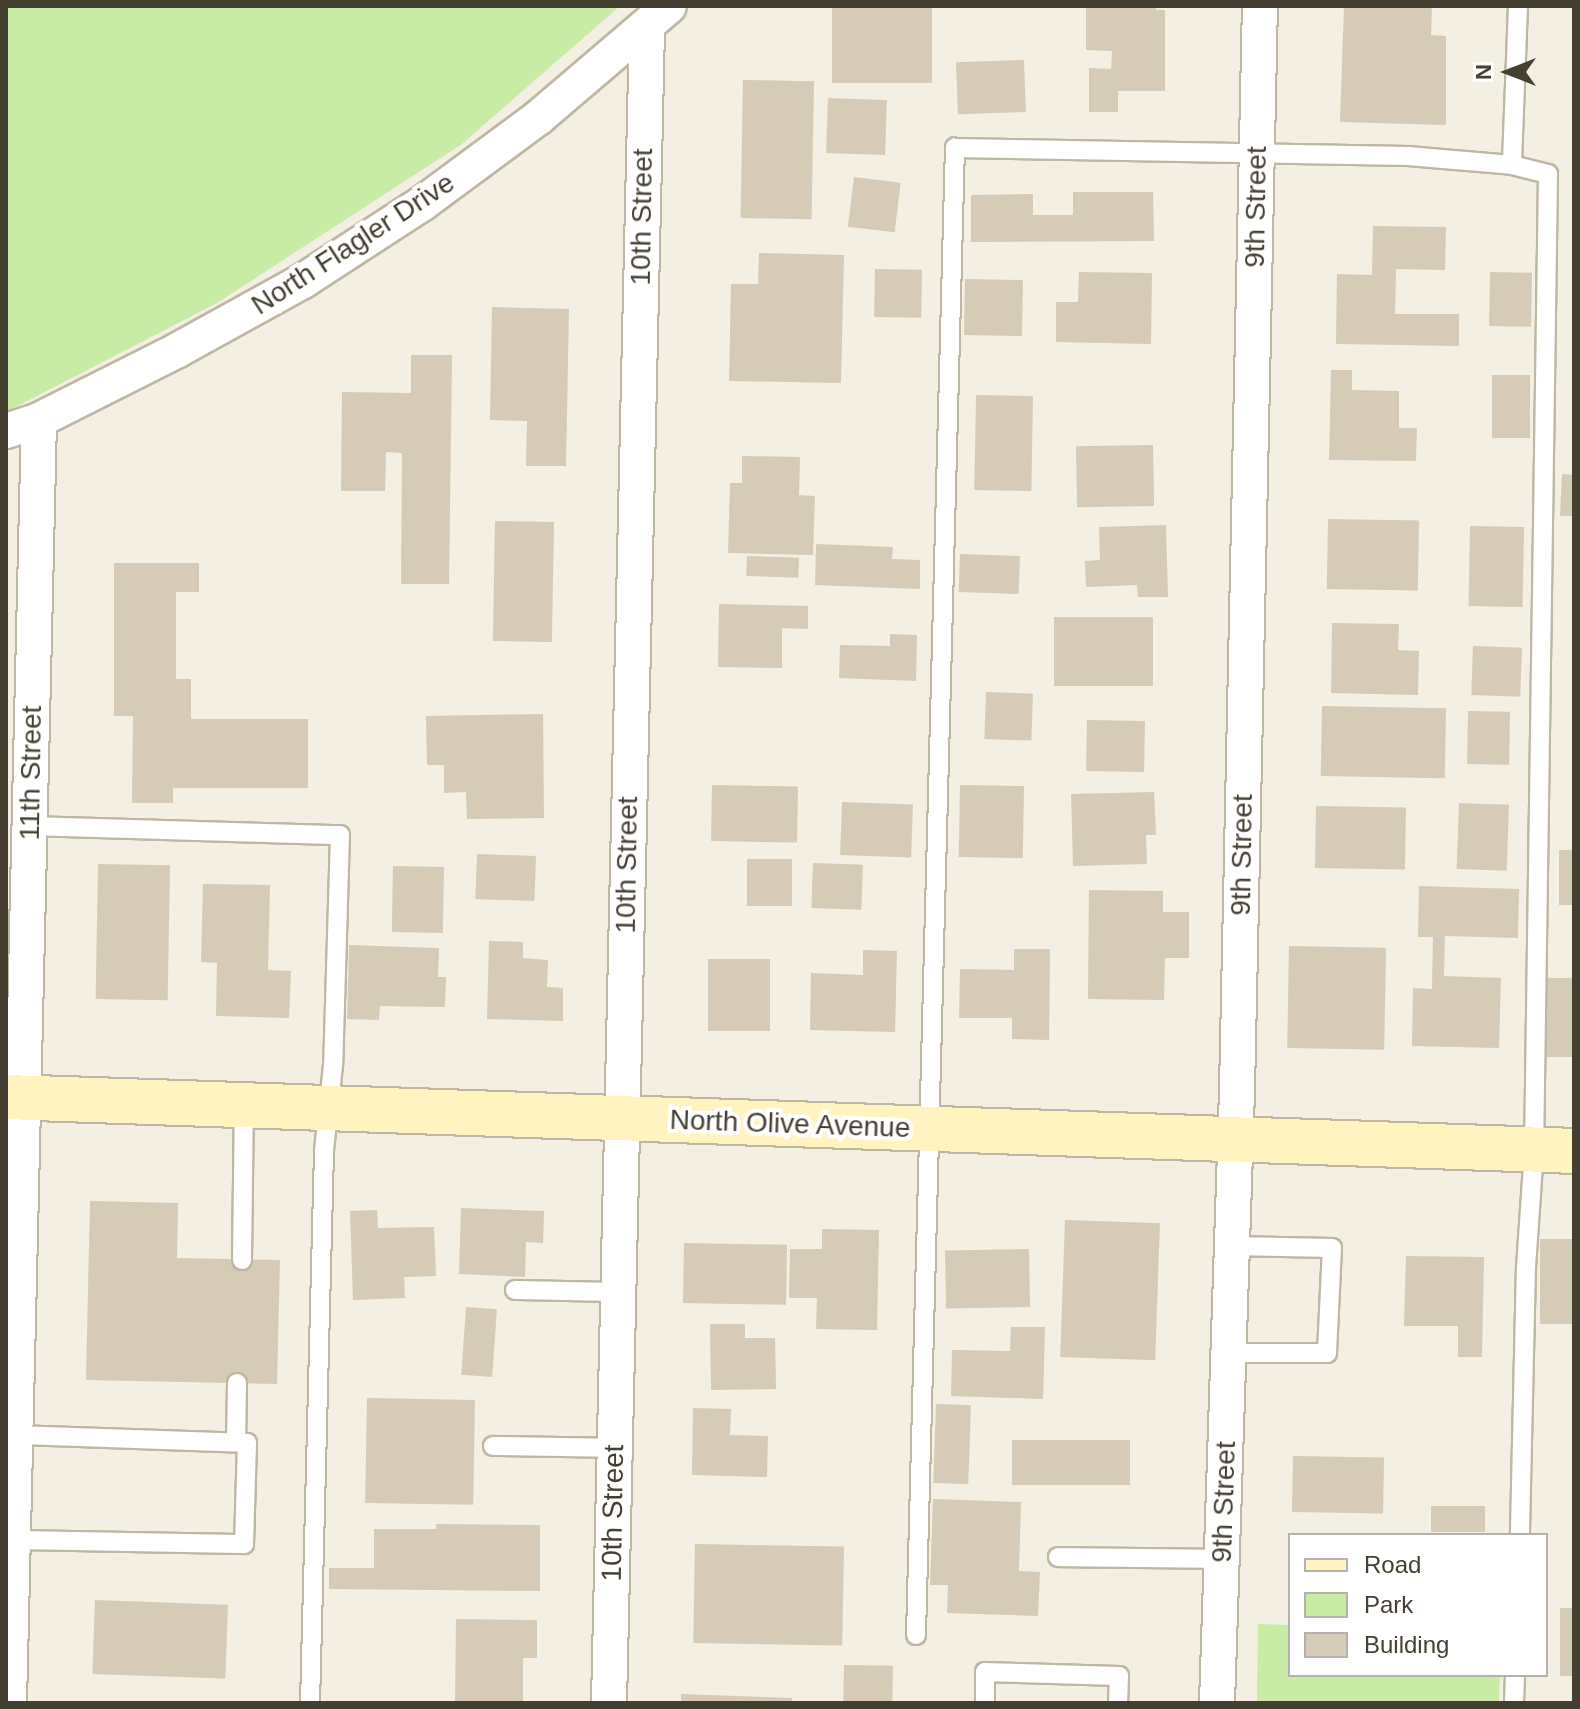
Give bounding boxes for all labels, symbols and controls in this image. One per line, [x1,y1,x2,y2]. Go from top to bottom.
north arrow [1468,32,1548,112]
text: N [1471,64,1496,80]
street label: 9th Street [1238,146,1274,268]
street label: 10th Street [624,148,660,286]
street label: North Flagler Drive [245,166,461,322]
street label: 11th Street [13,705,49,841]
street label: 9th Street [1224,794,1260,916]
street label: 10th Street [609,796,645,934]
street label: North Olive Avenue [668,1103,912,1145]
street label: 9th Street [1205,1441,1243,1563]
street label: 10th Street [595,1444,631,1582]
legend [1288,1533,1548,1677]
text: Road [1364,1551,1421,1578]
text: Park [1364,1591,1413,1618]
text: Building [1364,1631,1449,1658]

